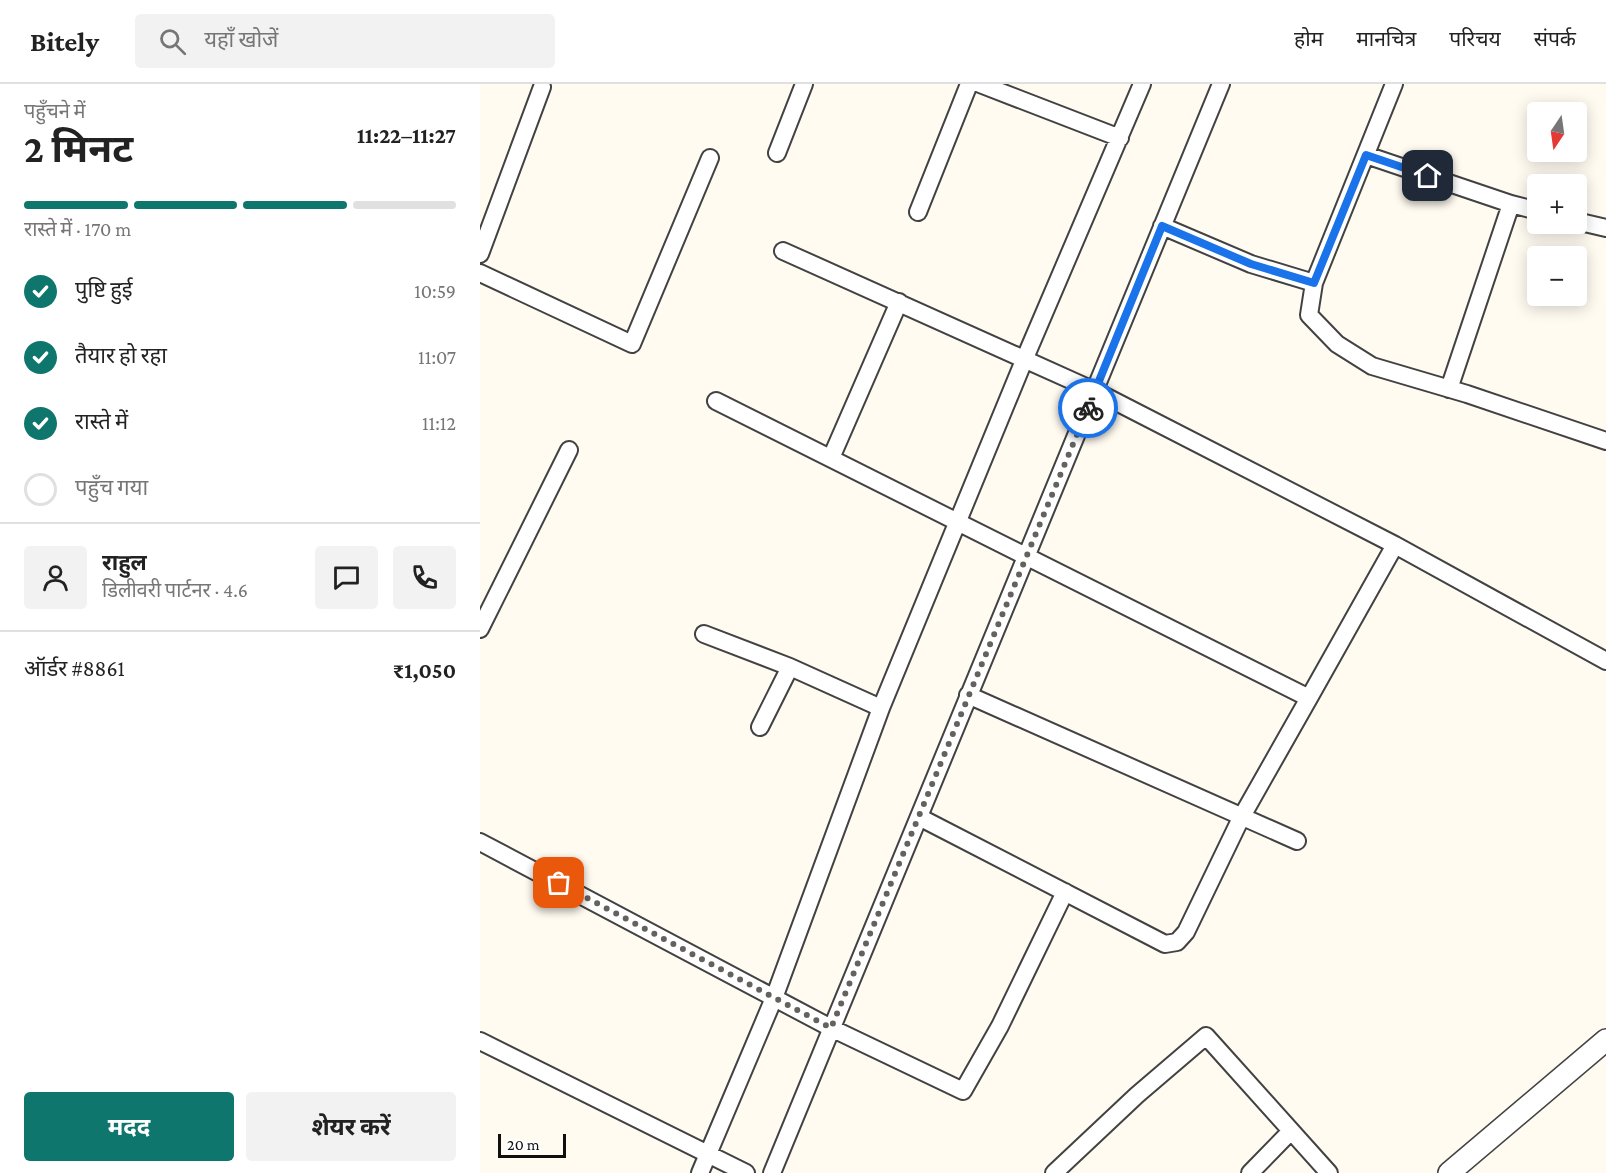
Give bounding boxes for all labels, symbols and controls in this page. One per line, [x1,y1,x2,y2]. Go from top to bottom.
search box [135,14,555,68]
icon: search [156,25,189,58]
text: Bitely [30,26,99,57]
text: यहाँ खोजें [204,27,278,52]
text: होम [1294,27,1323,51]
text: मानचित्र [1356,27,1416,51]
text: परिचय [1449,27,1501,51]
text: संपर्क [1534,27,1576,51]
text: पहुँचने में [24,100,86,122]
north arrow [1527,102,1587,162]
map controls [1527,102,1587,306]
text: 11:22–11:27 [357,123,456,148]
text: 2 मिनट [24,127,133,170]
pin [1402,150,1453,201]
icon: home [1411,159,1444,192]
button: + [1527,174,1587,234]
text: रास्ते में · 170 m [24,218,131,240]
button: − [1527,246,1587,306]
icon: check [24,275,57,308]
text: पुष्टि हुई [75,277,133,302]
text: 10:59 [414,280,456,302]
icon: check [24,341,57,374]
text: तैयार हो रहा [75,343,167,368]
text: 11:07 [418,346,456,368]
courier [1058,378,1118,438]
icon: bike [1072,392,1105,425]
icon: check [24,407,57,440]
text: रास्ते में [75,409,128,434]
text: 11:12 [422,412,456,434]
text: पहुँच गया [75,475,148,500]
button: person [24,546,87,609]
button: chat [315,546,378,609]
button: phone [393,546,456,609]
text: राहुल [102,550,147,575]
text: डिलीवरी पार्टनर · 4.6 [102,579,248,601]
text: ऑर्डर #8861 [24,656,125,681]
text: ₹1,050 [393,658,456,683]
pin [533,857,584,908]
icon: bag [542,866,575,899]
button: मदद [24,1092,234,1161]
button: शेयर करें [246,1092,456,1161]
scale bar [498,1131,566,1158]
text: 20 m [507,1136,540,1153]

